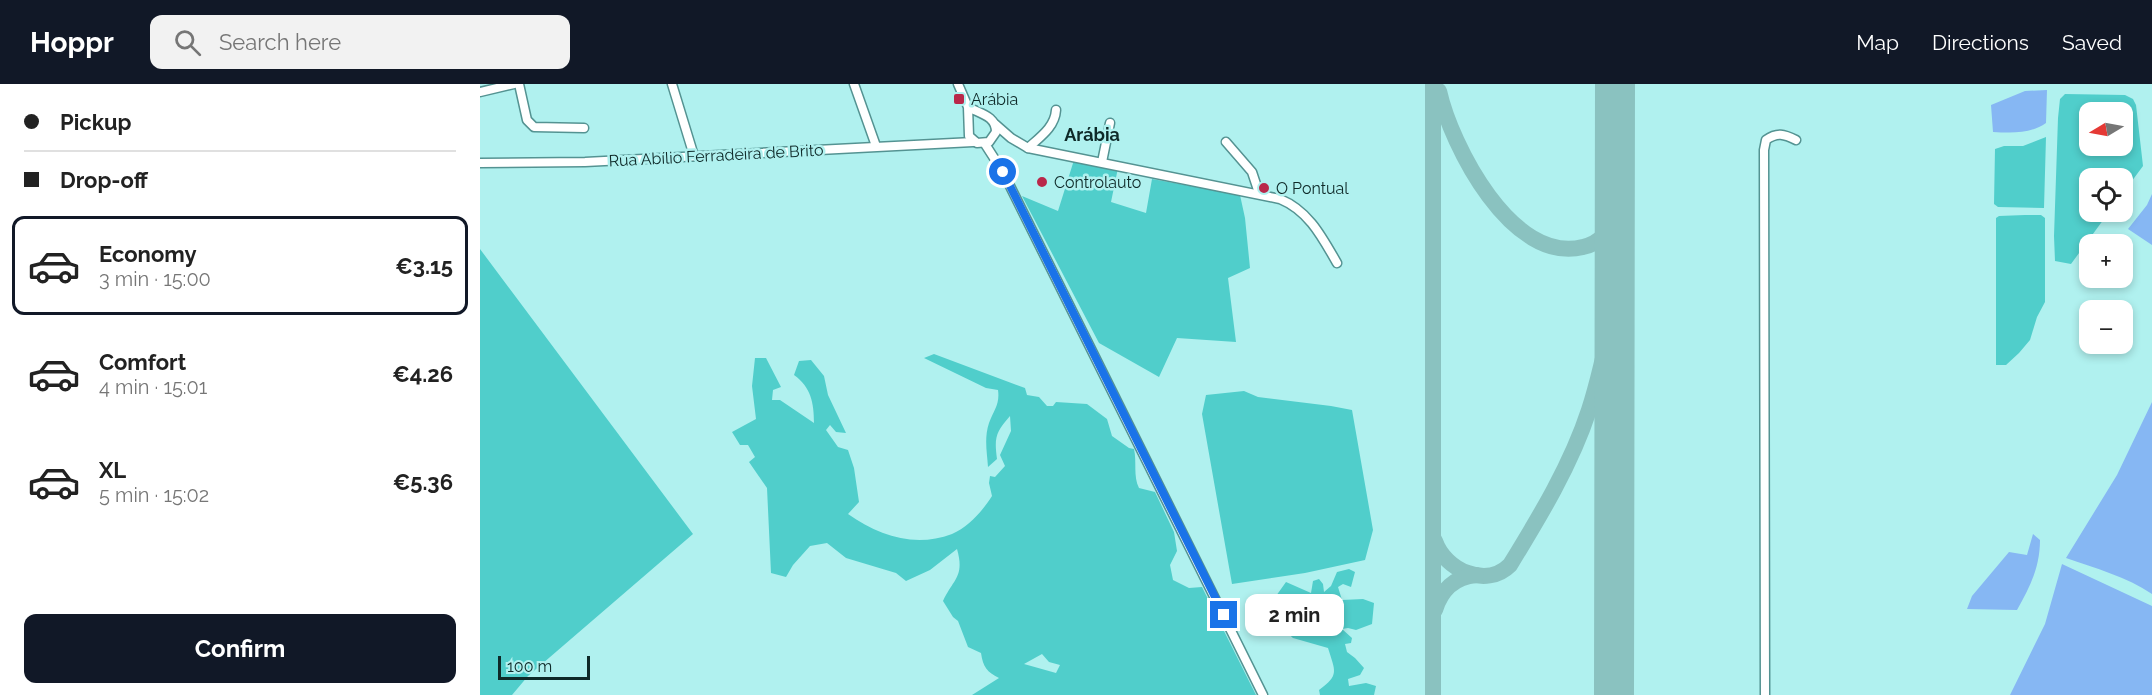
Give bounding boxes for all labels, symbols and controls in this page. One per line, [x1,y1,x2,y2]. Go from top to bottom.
search box [150,15,570,69]
text: Hoppr [30,26,114,59]
icon: search [171,26,204,59]
text: Search here [219,29,341,55]
text: Map [1856,30,1899,55]
text: Directions [1932,30,2029,55]
text: Saved [2062,30,2122,55]
place label: Arábia [971,90,1018,109]
marker: Arábia [952,92,966,106]
north arrow [2079,102,2133,156]
map controls [2079,102,2133,354]
text: Pickup [60,109,132,135]
district label: Arábia [1064,124,1120,145]
street label: Rua Abílio Ferradeira de Brito [608,140,824,171]
route start [989,158,1016,185]
text: Drop-off [60,167,148,193]
button: locate [2079,168,2133,222]
place label: Controlauto [1054,173,1141,192]
marker: Controlauto [1035,175,1049,189]
place label: O Pontual [1276,179,1349,198]
marker: O Pontual [1257,181,1271,195]
button: + [2079,234,2133,288]
icon: car [27,239,81,293]
text: Economy [99,241,197,267]
text: €3.15 [395,253,453,279]
text: 3 min · 15:00 [99,267,211,291]
button: − [2079,300,2133,354]
icon: car [27,347,81,401]
text: Comfort [99,349,186,375]
text: €4.26 [392,361,453,387]
text: 4 min · 15:01 [99,375,207,399]
icon: car [27,455,81,509]
text: XL [99,457,126,483]
text: €5.36 [393,469,453,495]
text: 5 min · 15:02 [99,483,209,507]
callout: 2 min [1245,594,1344,636]
route end [1210,601,1237,628]
text: 2 min [1269,603,1320,627]
button: Confirm [24,614,456,683]
scale bar [498,653,590,680]
text: 100 m [507,657,552,676]

